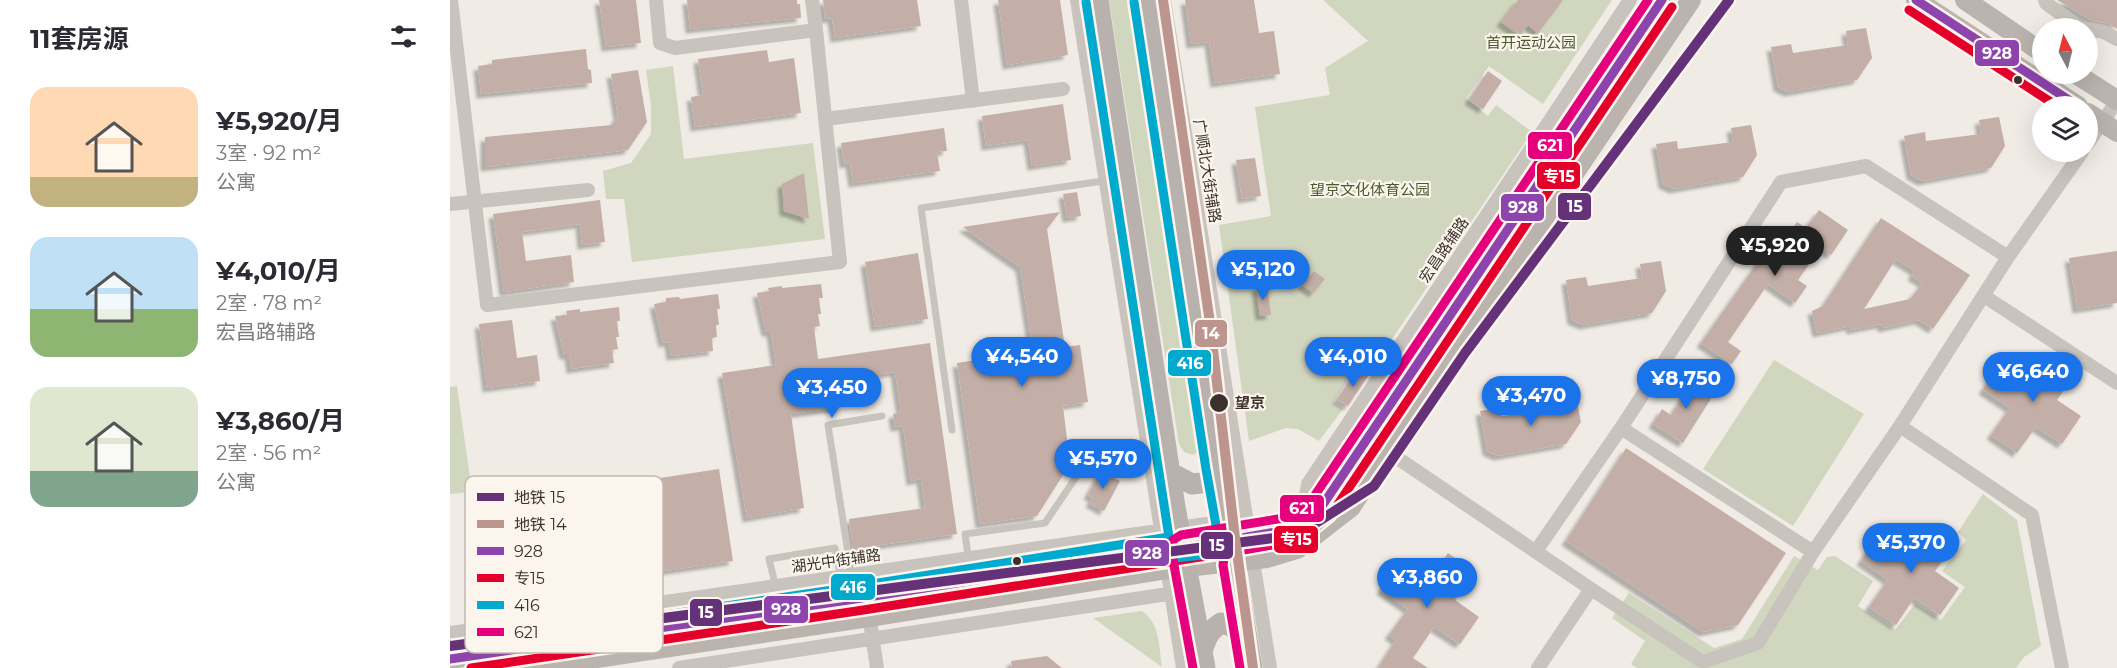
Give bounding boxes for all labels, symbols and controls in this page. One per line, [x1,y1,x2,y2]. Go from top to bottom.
north arrow [2032,18,2098,84]
map controls [2032,18,2098,162]
icon: filters [387,20,420,53]
text: 11套房源 [30,23,128,55]
park label: 首开运动公园 [1486,33,1576,52]
line badge: 928 [1974,39,2020,67]
text: 928 [1982,44,2012,63]
unlabelled marker [2012,74,2024,86]
button: layers [2032,96,2098,162]
text: ¥5,920/月 [216,105,343,137]
icon: home [78,111,150,183]
street label: 广顺北大街辅路 [1190,118,1225,224]
line badge: 621 [1527,131,1573,160]
text: 621 [1537,136,1563,155]
text: 3室 · 92 m² [216,141,321,165]
line badge: 专15 [1536,161,1581,190]
text: 专15 [1543,167,1575,186]
text: 公寓 [216,170,256,194]
park label: 望京文化体育公园 [1310,180,1430,199]
line badge: 15 [1557,192,1592,221]
line badge: 928 [1500,193,1545,222]
text: 15 [1567,197,1583,216]
text: 928 [1508,198,1538,217]
street label: 宏昌路辅路 [1415,213,1472,286]
pin: ¥5,920 [1726,226,1824,277]
text: ¥5,920 [1740,233,1810,257]
pin: ¥5,120 [1214,250,1312,301]
text: ¥4,010/月 [216,255,341,287]
text: ¥5,120 [1231,257,1295,281]
icon: home [78,261,150,333]
text: 2室 · 78 m² [216,291,322,315]
line badge: 14 [1194,319,1228,348]
text: 宏昌路辅路 [216,320,316,344]
text: 14 [1202,324,1220,343]
pin: ¥4,540 [973,337,1071,388]
pin: ¥4,010 [1304,337,1402,388]
text: ¥4,540 [985,344,1059,368]
text: ¥4,010 [1319,344,1387,368]
line badge: 416 [1167,349,1212,377]
pin: ¥6,640 [1984,352,2082,403]
text: 416 [1176,354,1204,373]
pin: ¥8,750 [1637,359,1735,410]
text: ¥6,640 [1997,359,2069,383]
text: ¥8,750 [1651,366,1721,390]
pin: ¥3,450 [783,368,881,419]
text: ¥3,450 [796,375,868,399]
pin: ¥3,470 [1482,376,1580,427]
text: ¥3,470 [1496,383,1566,407]
marker: 望京 [1208,392,1230,414]
place label: 望京 [1235,393,1265,412]
text: ¥3,860/月 [216,405,345,437]
icon: home [78,411,150,483]
pin: ¥5,570 [1054,439,1152,490]
text: 2室 · 56 m² [216,441,321,465]
text: ¥5,570 [1068,446,1138,470]
text: 公寓 [216,470,256,494]
legend [465,476,663,653]
text: 地铁 15 [514,488,565,507]
line badge: 621 [1279,494,1325,523]
text: 621 [1289,499,1315,518]
text: 地铁 14 [514,515,567,534]
pin: ¥5,370 [1862,523,1960,574]
line badge: 专15 [1273,525,1319,554]
text: 专15 [1280,530,1312,549]
text: ¥5,370 [1876,530,1946,554]
line badge: 15 [1200,531,1234,560]
text: 15 [1209,536,1225,555]
line badge: 928 [1124,539,1170,567]
text: 928 [514,542,543,561]
text: 928 [1132,544,1162,563]
street label: 湖光中街辅路 [790,545,882,576]
unlabelled marker [1011,555,1023,567]
pin: ¥3,860 [1378,558,1476,609]
text: ¥3,860 [1391,565,1463,589]
text: 专15 [514,569,545,588]
line badge: 416 [830,573,876,601]
text: 416 [839,578,867,597]
line badge: 928 [763,595,809,624]
text: 416 [514,596,540,615]
line badge: 15 [689,598,723,627]
text: 928 [771,600,801,619]
text: 15 [698,603,714,622]
text: 621 [514,623,539,642]

